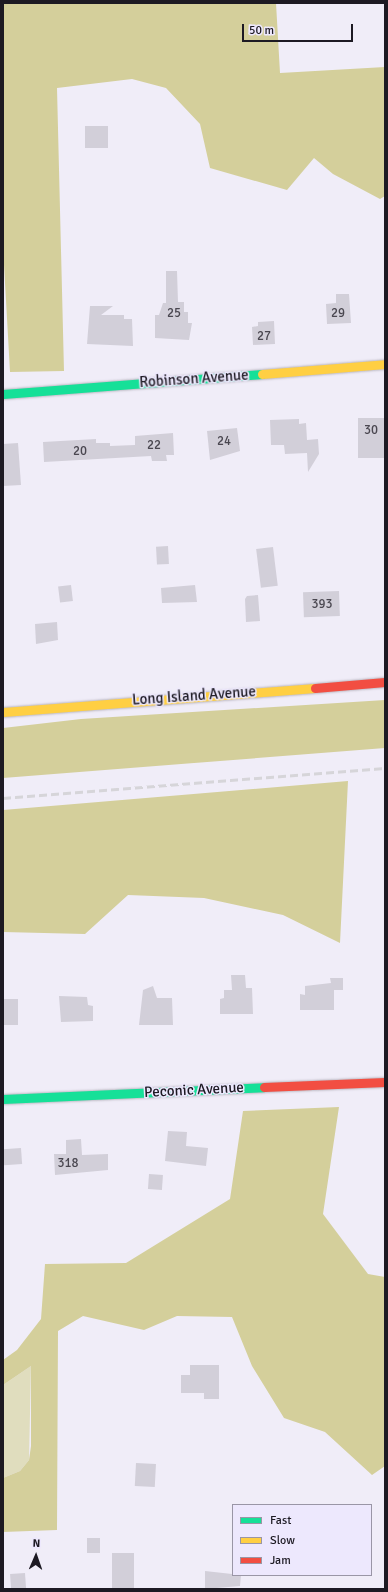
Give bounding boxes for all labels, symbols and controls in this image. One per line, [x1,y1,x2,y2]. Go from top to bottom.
scale bar [244,16,355,42]
text: 50 m [249,23,274,38]
house number: 25 [167,305,181,321]
house number: 29 [331,305,345,321]
house number: 27 [257,328,271,344]
street label: Robinson Avenue [139,366,249,392]
house number: 30 [364,422,378,438]
house number: 24 [217,433,231,449]
house number: 22 [147,437,161,453]
house number: 20 [73,443,87,459]
house number: 393 [311,596,333,612]
street label: Long Island Avenue [132,683,256,709]
street label: Peconic Avenue [144,1078,244,1102]
house number: 318 [57,1155,79,1171]
legend [232,1504,372,1576]
text: Fast [270,1513,291,1528]
text: Slow [270,1533,295,1548]
north arrow [16,1536,56,1576]
text: N [32,1537,40,1550]
text: Jam [270,1553,291,1568]

